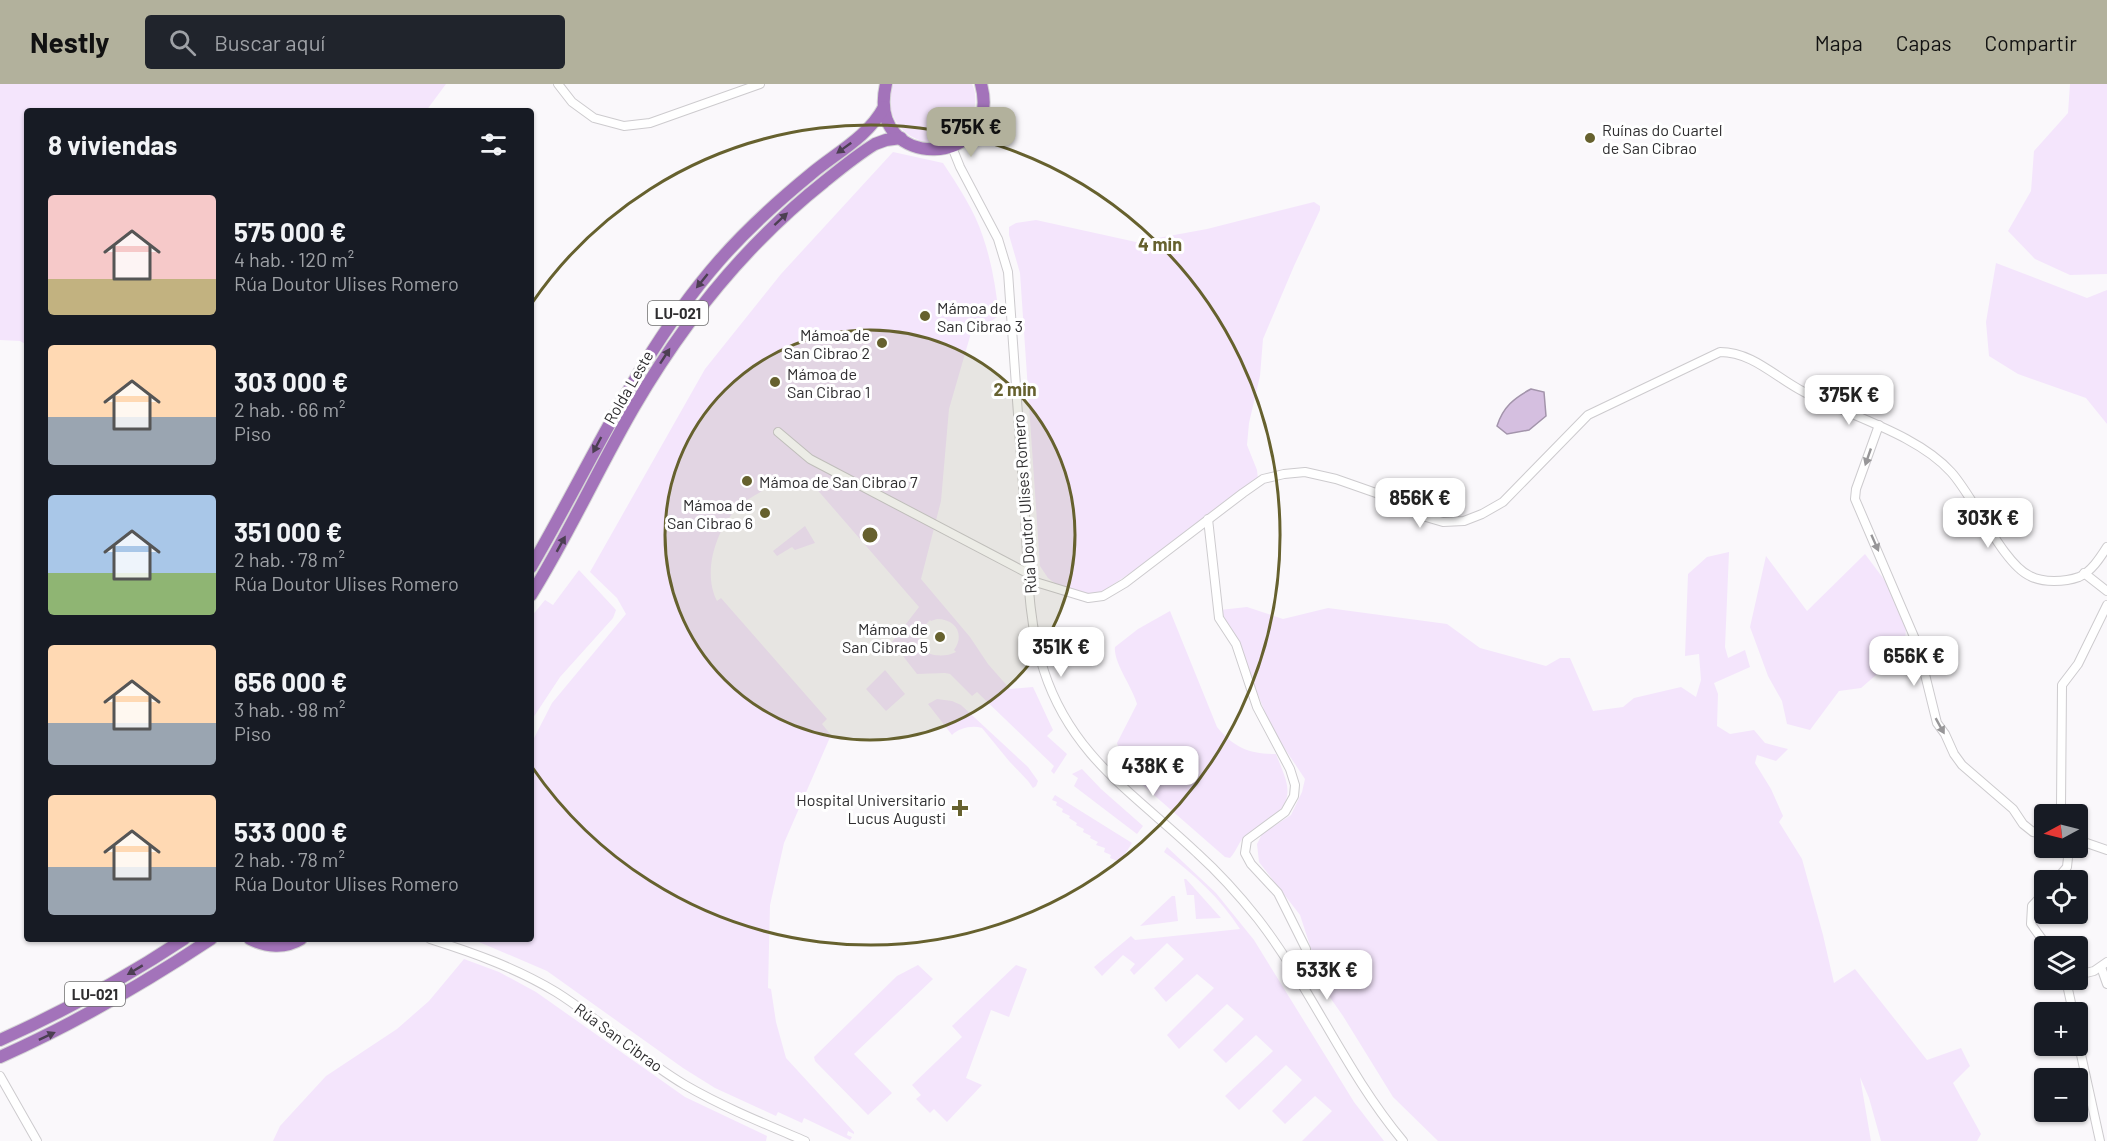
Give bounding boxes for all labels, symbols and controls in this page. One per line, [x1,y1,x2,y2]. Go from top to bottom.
search box [145,15,565,69]
text: Nestly [30,25,109,59]
icon: search [166,26,199,59]
text: Buscar aquí [214,29,325,55]
text: Mapa [1815,30,1863,55]
text: Capas [1896,30,1952,55]
text: Compartir [1985,30,2077,55]
pin: 575K € [922,107,1020,158]
text: 575K € [941,114,1001,138]
place label: Ruínas do Cuartel de San Cibrao [1602,120,1722,157]
icon: filters [477,128,510,161]
text: 8 viviendas [48,129,177,160]
marker: Ruínas do Cuartel de San Cibrao [1583,131,1597,145]
one-way arrow [836,142,852,154]
one-way arrow [773,212,788,226]
text: 575 000 € [234,216,346,247]
icon: home [96,219,168,291]
text: 4 min [1138,233,1182,255]
text: 4 hab. · 120 m² [234,247,354,271]
text: Rúa Doutor Ulises Romero [234,271,459,295]
one-way arrow [696,274,709,289]
place label: Mámoa de San Cibrao 3 [937,298,1023,335]
road number: LU-021 [648,301,708,325]
marker: Mámoa de San Cibrao 3 [918,309,932,323]
place label: Mámoa de San Cibrao 2 [784,325,870,362]
marker: Mámoa de San Cibrao 2 [875,336,889,350]
street label: Rolda Leste [599,347,657,427]
one-way arrow [660,347,671,364]
place label: Mámoa de San Cibrao 1 [787,364,870,401]
text: 303 000 € [234,366,348,397]
icon: home [96,369,168,441]
marker: Mámoa de San Cibrao 1 [768,375,782,389]
pin: 375K € [1800,375,1898,426]
text: 2 min [993,378,1037,400]
text: 375K € [1819,382,1879,406]
text: 2 hab. · 66 m² [234,397,346,421]
street label: Rúa Doutor Ulises Romero [1008,414,1040,594]
text: Piso [234,421,271,445]
one-way arrow [592,436,602,454]
one-way arrow [1862,448,1872,466]
place label: Mámoa de San Cibrao 7 [759,472,918,491]
marker: Mámoa de San Cibrao 7 [740,474,754,488]
pin: 856K € [1371,478,1469,529]
text: 856K € [1389,485,1451,509]
place label: Mámoa de San Cibrao 6 [667,495,753,532]
pin: 303K € [1939,498,2037,549]
text: 303K € [1957,505,2019,529]
marker: Mámoa de San Cibrao 6 [758,506,772,520]
text: 351 000 € [234,516,342,547]
icon: home [96,519,168,591]
centre of rings [860,525,880,545]
one-way arrow [1870,535,1880,553]
one-way arrow [556,536,566,553]
text: 2 hab. · 78 m² [234,547,345,571]
text: Rúa Doutor Ulises Romero [234,571,459,595]
place label: Mámoa de San Cibrao 5 [842,619,928,656]
pin: 351K € [1012,627,1110,678]
marker: Mámoa de San Cibrao 5 [933,630,947,644]
text: 351K € [1032,634,1090,658]
pin: 656K € [1865,636,1963,687]
text: 656K € [1883,643,1945,667]
text: 656 000 € [234,666,347,697]
icon: home [96,669,168,741]
text: 3 hab. · 98 m² [234,697,345,721]
one-way arrow [1935,718,1946,734]
text: Piso [234,721,271,745]
pin: 438K € [1104,746,1202,797]
text: 438K € [1122,753,1184,777]
place label: Hospital Universitario Lucus Augusti [796,790,946,827]
marker: Hospital Universitario Lucus Augusti [951,799,969,817]
north arrow [2034,804,2088,858]
map controls [2034,804,2088,1122]
text: 533 000 € [234,816,347,847]
icon: home [96,819,168,891]
text: 2 hab. · 78 m² [234,847,345,871]
button: locate [2034,870,2088,924]
text: Rúa Doutor Ulises Romero [234,871,459,895]
button: layers [2034,936,2088,990]
pin: 533K € [1278,950,1376,1001]
text: 533K € [1296,957,1358,981]
one-way arrow [127,965,143,976]
road number: LU-021 [65,982,125,1006]
street label: Rúa San Cibrao [571,999,667,1075]
button: + [2034,1002,2088,1056]
one-way arrow [38,1031,55,1041]
button: − [2034,1068,2088,1122]

